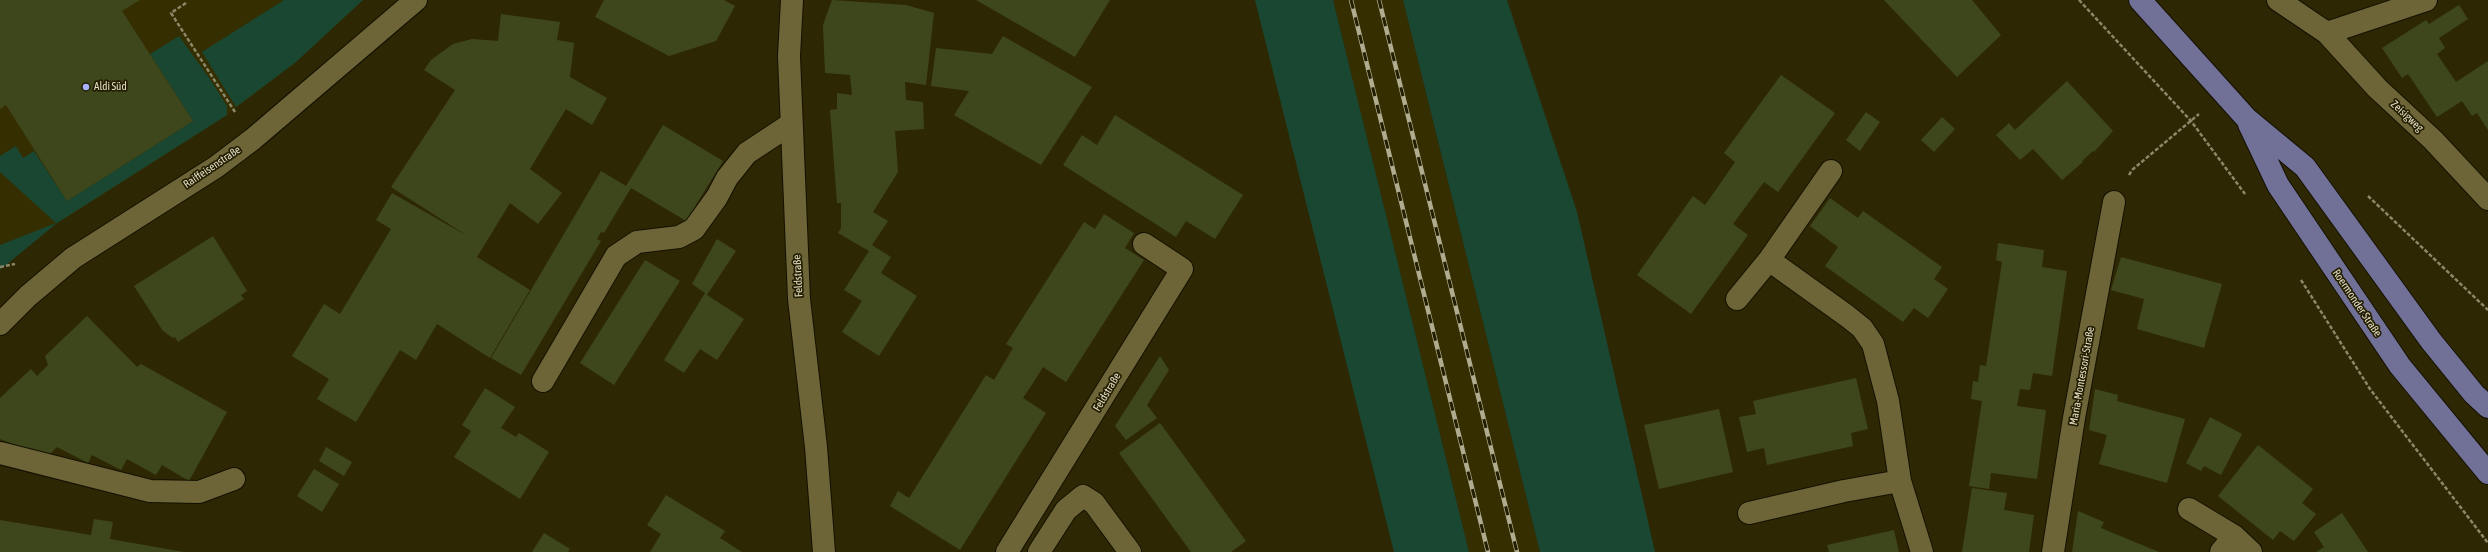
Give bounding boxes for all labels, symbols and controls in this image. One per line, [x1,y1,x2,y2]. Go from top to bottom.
place label: Aldi Süd [94,80,127,94]
marker: Aldi Süd [81,82,91,92]
street label: Zeisigweg [2388,98,2426,134]
street label: Raiffeisenstraße [181,143,243,191]
street label: Feldstraße [790,254,806,298]
street label: Roermonder Straße [2330,267,2384,339]
street label: Maria-Montessori-Straße [2067,326,2097,426]
street label: Feldstraße [1090,370,1124,414]

